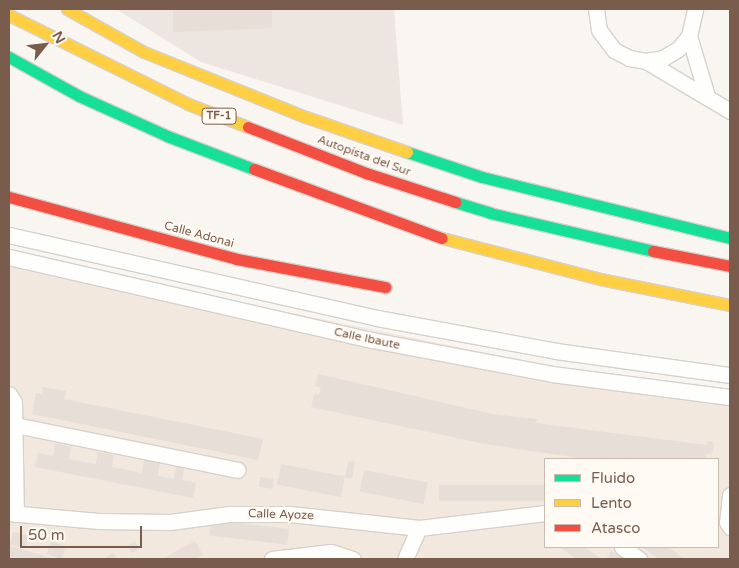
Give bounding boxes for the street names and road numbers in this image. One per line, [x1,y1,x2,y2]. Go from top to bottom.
road number: TF-1 [202,108,236,124]
street label: Autopista del Sur [315,132,413,180]
street label: Calle Adonai [163,219,235,251]
street label: Calle Ibaute [333,325,401,353]
street label: Calle Ayoze [248,507,314,523]

